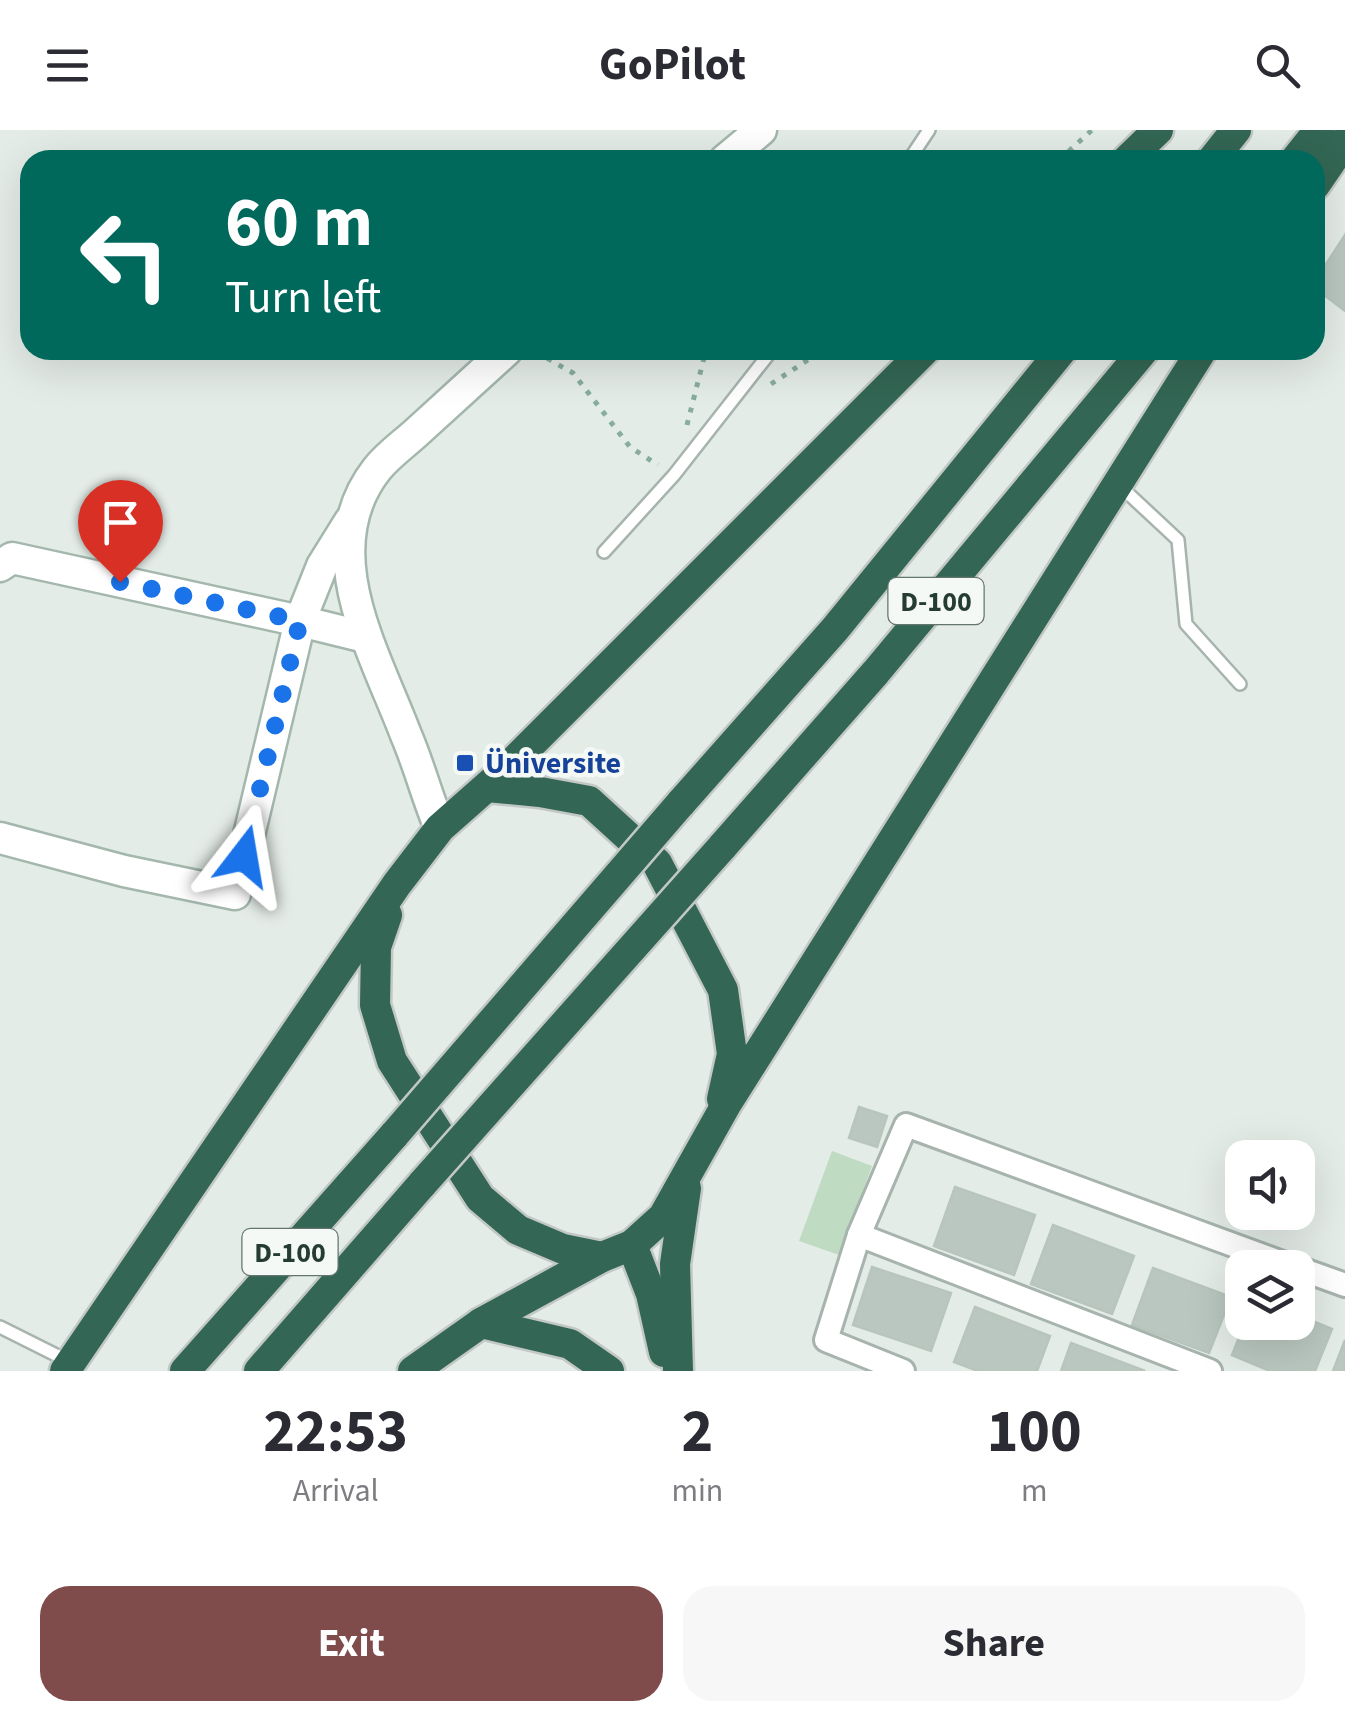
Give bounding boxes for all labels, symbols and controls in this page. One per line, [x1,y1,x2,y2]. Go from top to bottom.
text: GoPilot [599,33,746,97]
icon: menu [40,38,95,93]
icon: search [1250,38,1305,93]
text: 60 m [225,173,373,273]
icon: left [60,190,190,320]
text: Turn left [225,266,381,330]
pin [78,480,163,583]
icon: arrive [93,495,148,550]
road number: D-100 [888,578,984,624]
place label: Üniversite [485,742,621,785]
marker: Üniversite [454,752,476,774]
position arrow [192,804,296,908]
map controls [1225,1140,1315,1340]
button: sound [1225,1140,1315,1230]
road number: D-100 [242,1229,338,1275]
button: layers [1225,1250,1315,1340]
text: 22:53 [263,1390,408,1475]
text: 2 [682,1390,713,1475]
text: 100 [987,1390,1082,1475]
text: Arrival [293,1468,379,1514]
text: min [671,1468,723,1514]
text: m [1021,1468,1047,1514]
button: Exit [40,1586,663,1701]
button: Share [683,1586,1305,1701]

